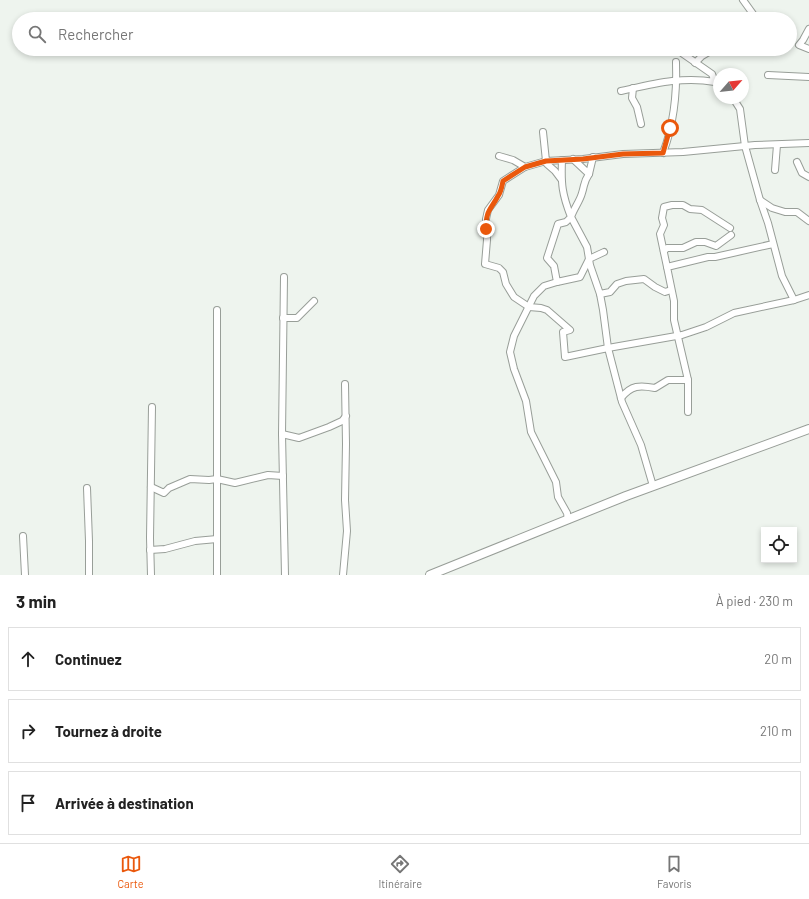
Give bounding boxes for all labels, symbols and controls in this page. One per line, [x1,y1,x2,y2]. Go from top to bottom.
search box [12,12,797,56]
icon: search [26,23,48,45]
text: Rechercher [58,25,134,43]
north arrow [713,68,749,104]
route start [661,119,679,137]
route end [477,220,495,238]
map controls [761,527,797,563]
button: locate [761,527,797,563]
text: 3 min [16,591,56,611]
text: À pied · 230 m [716,593,793,609]
icon: ahead [17,648,39,670]
text: Continuez [55,650,122,668]
text: 20 m [764,651,792,667]
icon: right [17,720,39,742]
text: Tournez à droite [55,722,162,740]
text: 210 m [760,723,792,739]
icon: arrive [17,792,39,814]
text: Arrivée à destination [55,794,194,812]
tab: Carte [117,853,144,890]
tab: Itinéraire [378,853,422,890]
tab: Favoris [657,853,692,890]

